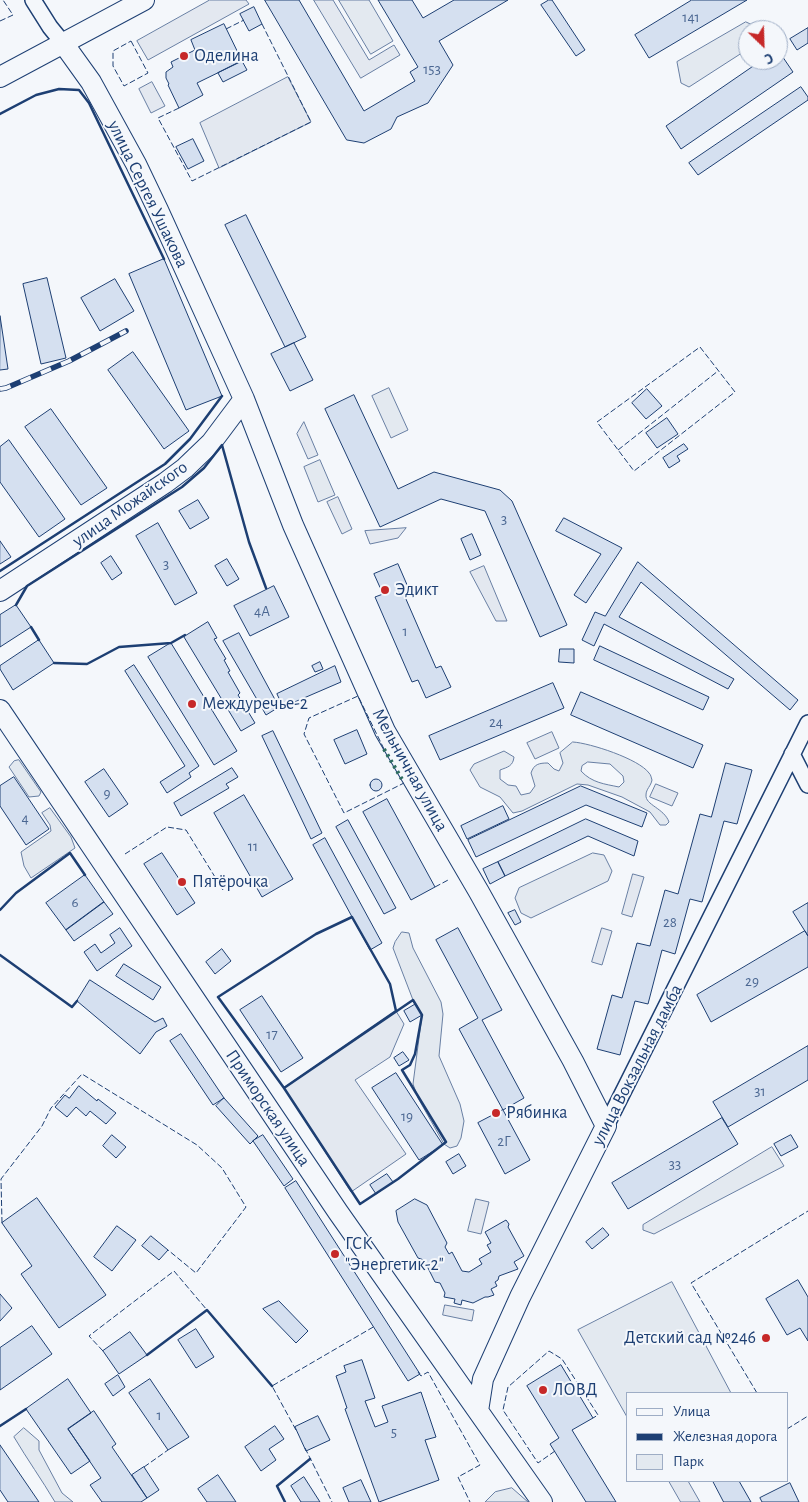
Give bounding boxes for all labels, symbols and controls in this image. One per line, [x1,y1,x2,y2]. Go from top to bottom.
house number: 141 [682,8,700,26]
north arrow [738,20,788,70]
place label: Оделина [194,45,259,67]
marker: Оделина [178,50,190,62]
text: С [762,50,775,66]
house number: 153 [423,60,441,78]
street label: улица Сергея Ушакова [103,117,193,271]
street label: улица Можайского [68,456,192,552]
house number: 3 [501,510,507,528]
house number: 3 [163,555,169,573]
place label: Эдикт [395,579,438,601]
marker: Эдикт [379,584,391,596]
house number: 4А [254,602,270,620]
house number: 1 [402,622,408,640]
place label: Междуречье-2 [202,693,308,715]
marker: Междуречье-2 [186,698,198,710]
street label: Мельничная улица [367,705,453,835]
house number: 24 [489,713,503,731]
house number: 9 [103,784,111,802]
house number: 4 [21,809,29,827]
house number: 11 [248,837,258,855]
place label: Пятёрочка [192,871,269,893]
marker: Пятёрочка [176,876,188,888]
house number: 6 [71,893,79,911]
house number: 28 [663,913,677,931]
house number: 29 [745,972,759,990]
street label: улица Вокзальная дамба [587,981,687,1149]
house number: 17 [266,1025,278,1043]
street label: Приморская улица [221,1045,315,1171]
house number: 31 [754,1082,766,1100]
place label: Рябинка [506,1102,567,1124]
house number: 19 [401,1107,413,1125]
marker: Рябинка [490,1107,502,1119]
house number: 2Г [497,1132,511,1150]
house number: 33 [669,1155,681,1173]
place label: ГСК "Энергетик-2" [345,1233,444,1276]
marker: ГСК "Энергетик-2" [329,1248,341,1260]
place label: Детский сад №246 [624,1327,756,1349]
marker: Детский сад №246 [760,1332,772,1344]
place label: ЛОВД [553,1379,597,1401]
marker: ЛОВД [537,1384,549,1396]
legend [626,1392,788,1482]
text: Улица [673,1404,710,1419]
house number: 1 [156,1406,162,1424]
house number: 5 [391,1423,397,1441]
text: Железная дорога [673,1429,777,1444]
text: Парк [673,1454,704,1469]

